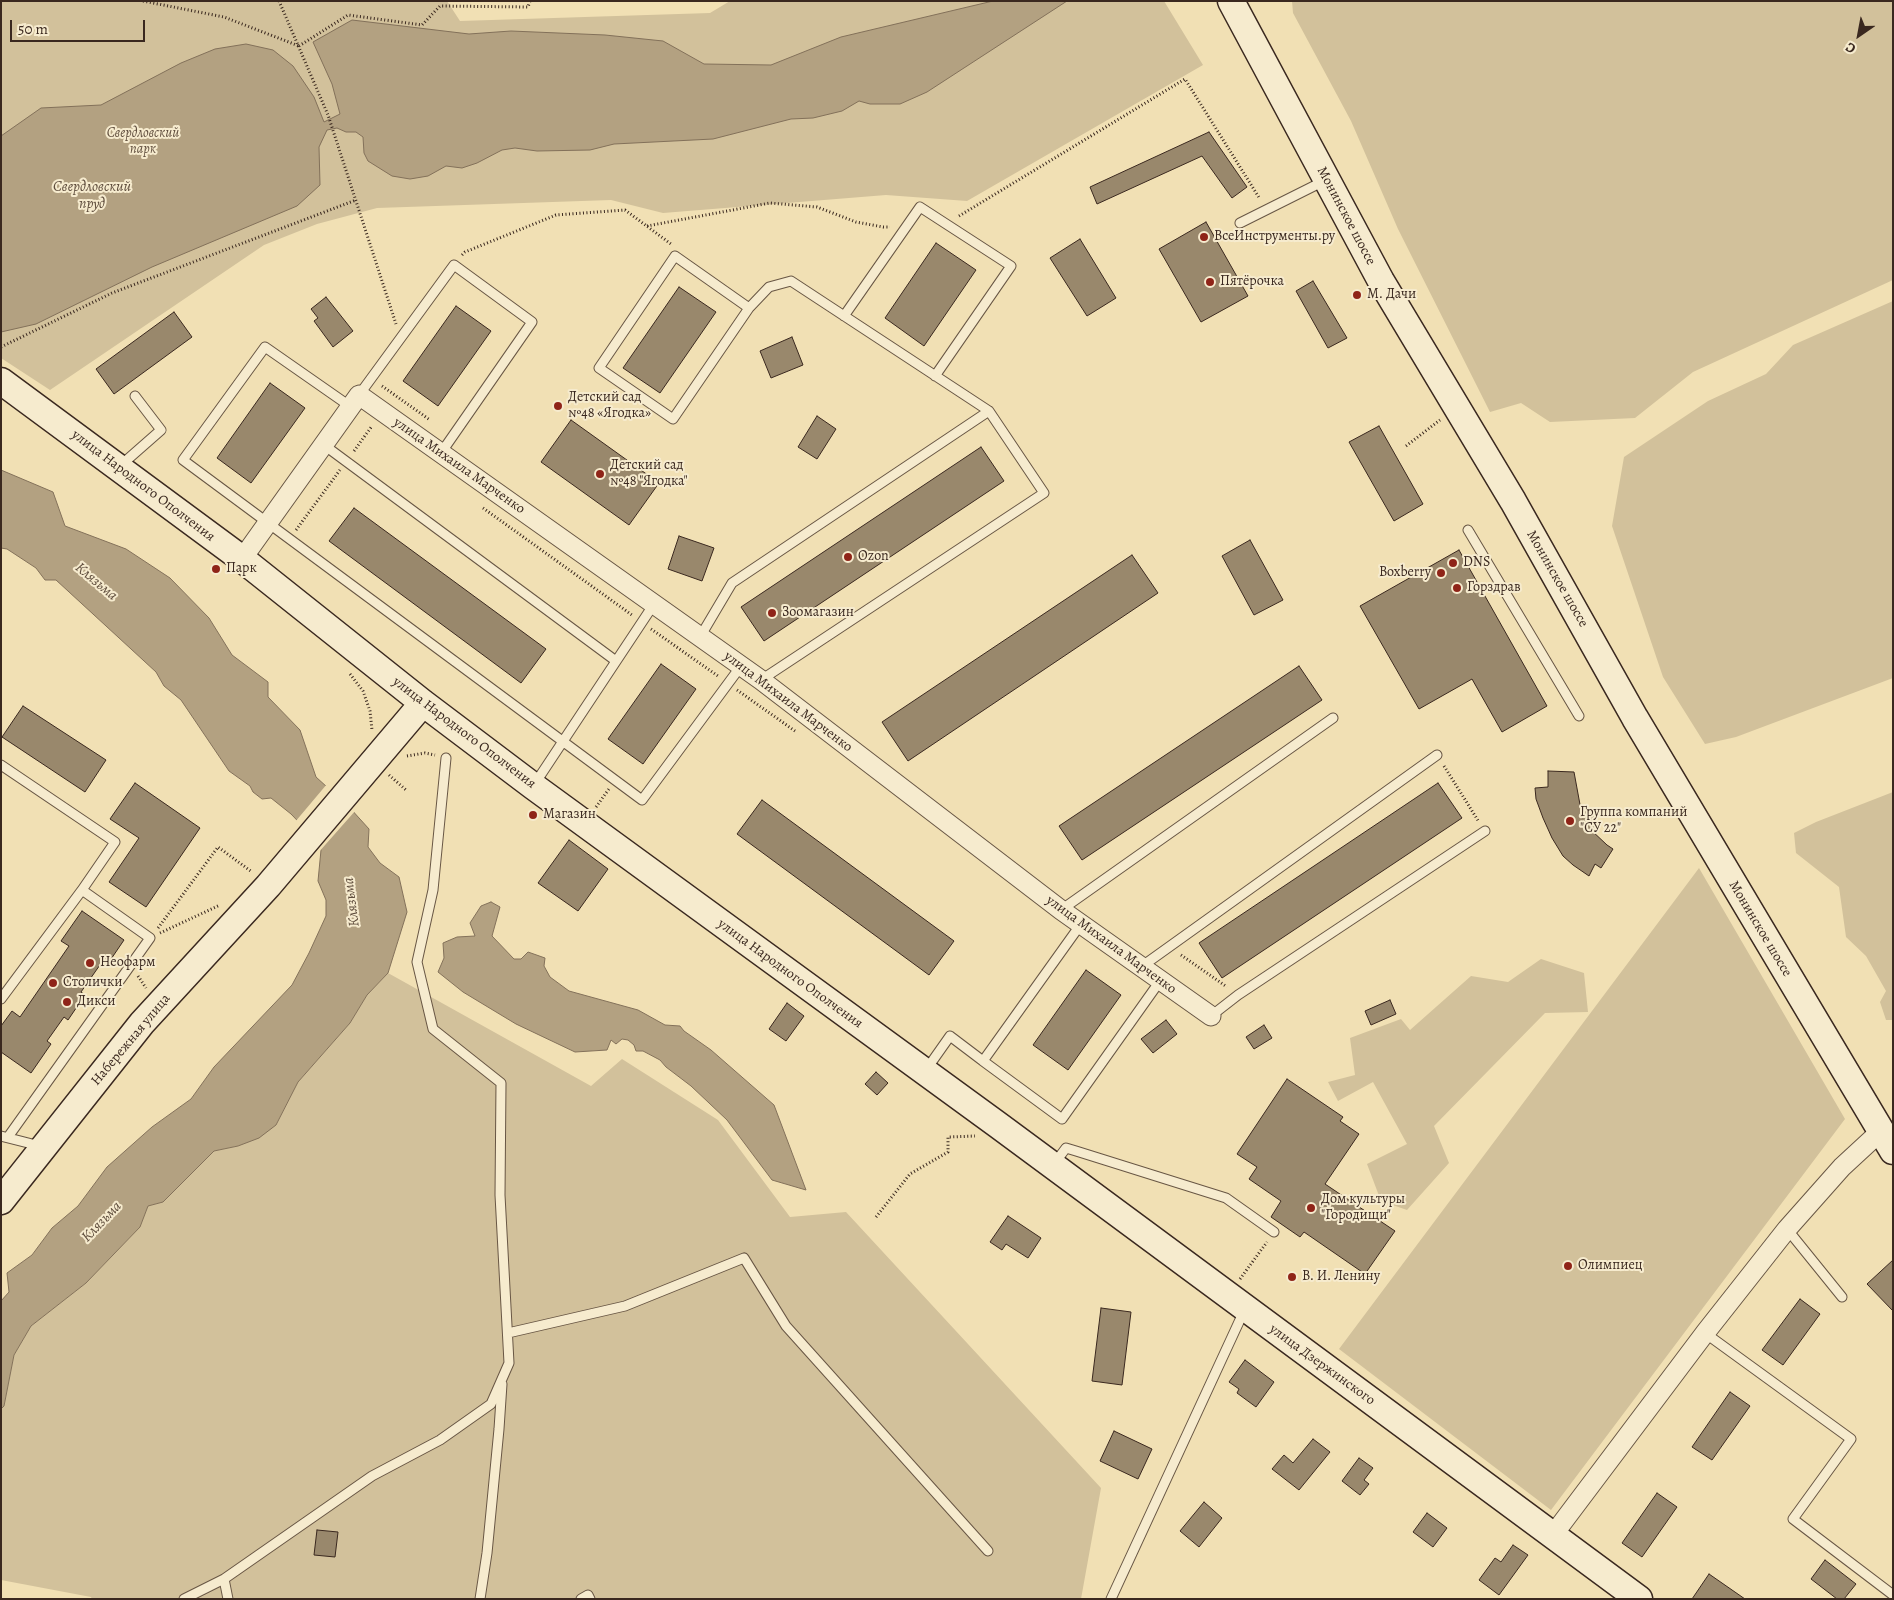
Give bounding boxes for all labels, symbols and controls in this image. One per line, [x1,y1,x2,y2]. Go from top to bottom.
scale bar [12,10,148,42]
north arrow [1834,10,1884,60]
text: 50 m [18,19,48,39]
text: С [1842,38,1859,58]
park label: Свердловский парк [107,126,179,158]
street label: Монинское шоссе [1313,164,1379,268]
water label: Свердловский пруд [53,178,131,213]
place label: ВсеИнструменты.ру [1214,229,1335,245]
marker: ВсеИнструменты.ру [1198,231,1210,243]
place label: Пятёрочка [1220,274,1284,290]
marker: Пятёрочка [1204,276,1216,288]
place label: М. Дачи [1367,287,1416,303]
marker: М. Дачи [1351,289,1363,301]
place label: Детский сад №48 «Ягодка» [568,390,651,422]
marker: Детский сад №48 «Ягодка» [552,400,564,412]
street label: улица Михаила Марченко [390,414,528,518]
street label: улица Народного Ополчения [68,427,218,545]
place label: Детский сад №48 "Ягодка" [610,458,688,491]
marker: Детский сад №48 "Ягодка" [594,468,606,480]
street label: Монинское шоссе [1522,528,1592,630]
place label: Ozon [858,549,889,565]
marker: Ozon [842,551,854,563]
place label: DNS [1463,555,1490,571]
marker: DNS [1447,557,1459,569]
water label: Клязьма [71,559,121,605]
place label: Парк [226,561,257,577]
marker: Парк [210,563,222,575]
place label: Boxberry [1379,565,1431,581]
marker: Boxberry [1435,567,1447,579]
place label: Горздрав [1467,580,1521,596]
marker: Горздрав [1451,582,1463,594]
place label: Зоомагазин [782,605,854,621]
marker: Зоомагазин [766,607,778,619]
street label: улица Михаила Марченко [720,648,856,756]
street label: улица Народного Ополчения [389,674,539,792]
place label: Группа компаний "СУ 22" [1580,805,1687,838]
place label: Магазин [543,807,596,823]
marker: Магазин [527,809,539,821]
marker: Группа компаний "СУ 22" [1564,815,1576,827]
water label: Клязьма [340,876,364,928]
street label: Монинское шоссе [1725,878,1795,980]
street label: улица Михаила Марченко [1043,892,1179,998]
street label: улица Народного Ополчения [714,916,866,1032]
place label: Неофарм [100,955,155,971]
marker: Неофарм [84,957,96,969]
place label: Столички [63,975,122,991]
marker: Столички [47,977,59,989]
street label: Набережная улица [88,991,174,1089]
place label: Дикси [77,994,115,1010]
marker: Дикси [61,996,73,1008]
place label: Дом культуры "Городищи" [1321,1192,1405,1224]
water label: Клязьма [78,1198,126,1246]
marker: Дом культуры "Городищи" [1305,1202,1317,1214]
place label: Олимпиец [1578,1258,1643,1274]
marker: Олимпиец [1562,1260,1574,1272]
place label: В. И. Ленину [1302,1269,1380,1285]
marker: В. И. Ленину [1286,1271,1298,1283]
street label: улица Дзержинского [1266,1321,1378,1409]

